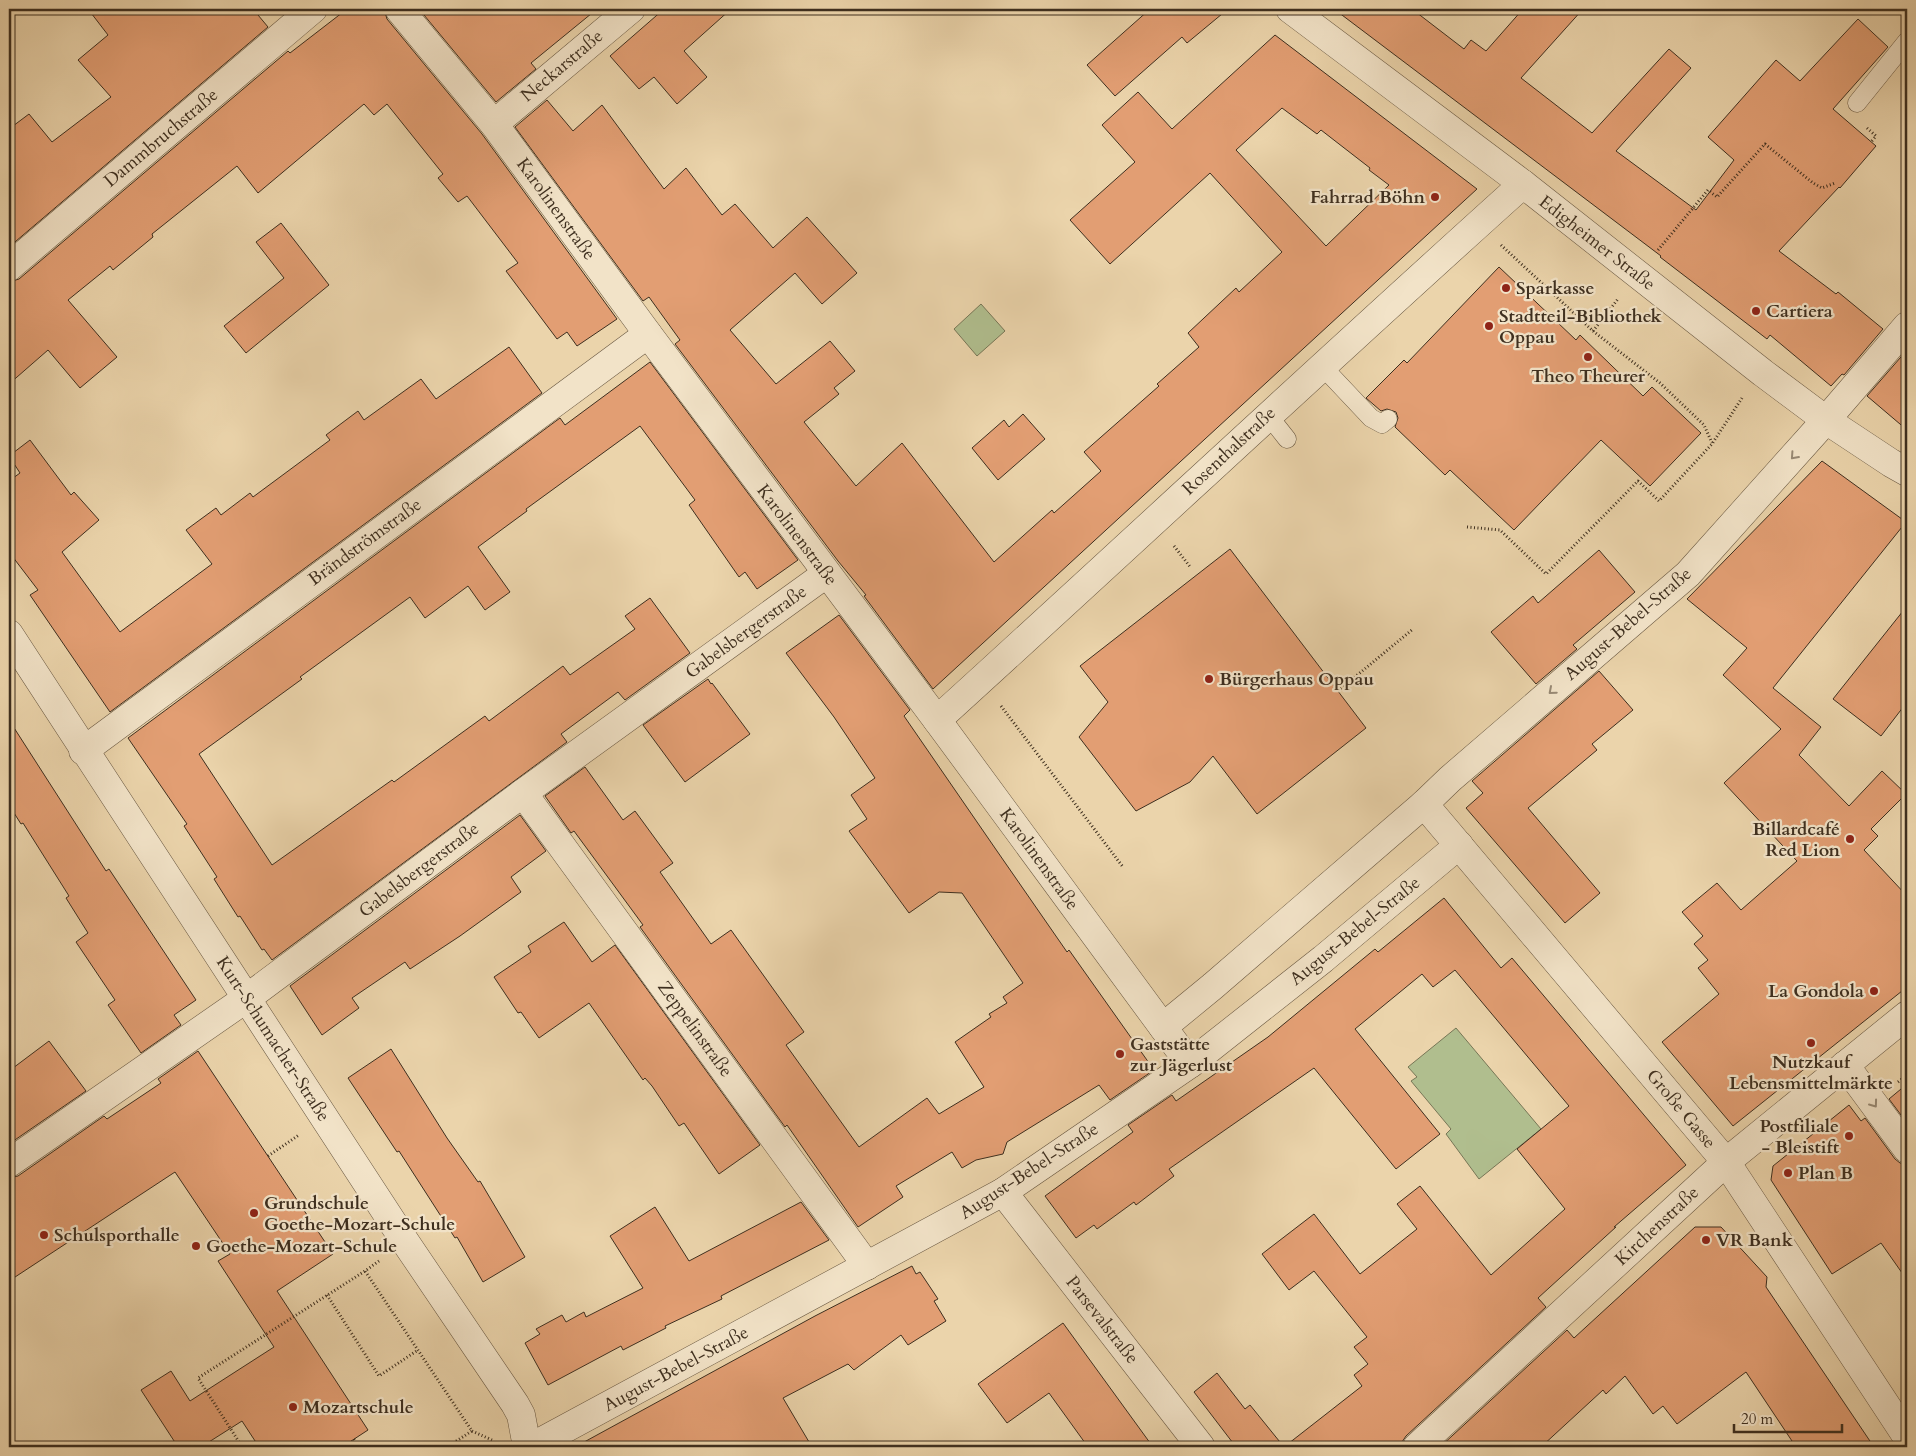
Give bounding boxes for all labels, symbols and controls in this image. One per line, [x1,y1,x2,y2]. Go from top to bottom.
street label: Neckarstraße [515,24,609,108]
street label: Dammbruchstraße [99,83,223,193]
street label: Karolinenstraße [510,153,602,265]
place label: Fahrrad Böhn [1310,185,1425,210]
street label: Edigheimer Straße [1533,190,1661,296]
marker: Fahrrad Böhn [1429,191,1441,203]
place label: Sparkasse [1516,276,1594,301]
marker: Sparkasse [1500,282,1512,294]
place label: Cartiera [1766,299,1833,324]
place label: Stadtteil-Bibliothek Oppau [1499,304,1663,350]
marker: Cartiera [1750,305,1762,317]
marker: Stadtteil-Bibliothek Oppau [1483,320,1495,332]
marker: Theo Theurer [1582,351,1594,363]
place label: Theo Theurer [1531,364,1646,389]
street label: Rosenthalstraße [1177,401,1281,501]
one-way arrow [1791,451,1800,460]
street label: Karolinenstraße [751,479,843,591]
street label: Brändströmstraße [303,492,427,592]
street label: August-Bebel-Straße [1559,562,1697,686]
street label: Gabelsbergerstraße [680,579,812,685]
place label: Bürgerhaus Oppau [1219,667,1374,692]
marker: Bürgerhaus Oppau [1203,673,1215,685]
one-way arrow [1549,685,1558,694]
street label: Karolinenstraße [993,803,1085,915]
street label: Gabelsbergerstraße [354,816,484,924]
place label: Billardcafé Red Lion [1752,817,1840,863]
marker: Billardcafé Red Lion [1844,833,1856,845]
street label: August-Bebel-Straße [1285,871,1425,991]
street label: Kurt-Schumacher-Straße [210,952,336,1126]
street label: Zeppelinstraße [652,976,738,1082]
place label: La Gondola [1768,979,1864,1004]
marker: La Gondola [1868,985,1880,997]
place label: Gaststätte zur Jägerlust [1130,1032,1233,1078]
marker: Nutzkauf Lebensmittelmärkte [1805,1037,1817,1049]
marker: Gaststätte zur Jägerlust [1114,1048,1126,1060]
place label: Nutzkauf Lebensmittelmärkte [1729,1050,1893,1096]
street label: Große Gasse [1640,1064,1722,1154]
one-way arrow [1868,1098,1877,1108]
place label: Postfiliale - Bleistift [1759,1114,1840,1160]
street label: August-Bebel-Straße [955,1117,1103,1225]
marker: Postfiliale - Bleistift [1843,1130,1855,1142]
place label: Plan B [1798,1161,1853,1186]
marker: Plan B [1782,1167,1794,1179]
street label: Kirchenstraße [1610,1181,1704,1271]
place label: Grundschule Goethe-Mozart-Schule [264,1191,455,1237]
marker: Grundschule Goethe-Mozart-Schule [248,1207,260,1219]
place label: Schulsporthalle [54,1223,180,1248]
place label: VR Bank [1716,1228,1794,1253]
marker: Schulsporthalle [38,1229,50,1241]
place label: Goethe-Mozart-Schule [206,1234,397,1259]
marker: VR Bank [1700,1234,1712,1246]
marker: Goethe-Mozart-Schule [190,1240,202,1252]
street label: Parsevalstraße [1060,1271,1144,1369]
street label: August-Bebel-Straße [599,1320,753,1418]
place label: Mozartschule [303,1395,414,1420]
marker: Mozartschule [287,1401,299,1413]
scale bar [1734,1401,1841,1433]
text: 20 m [1741,1409,1773,1429]

